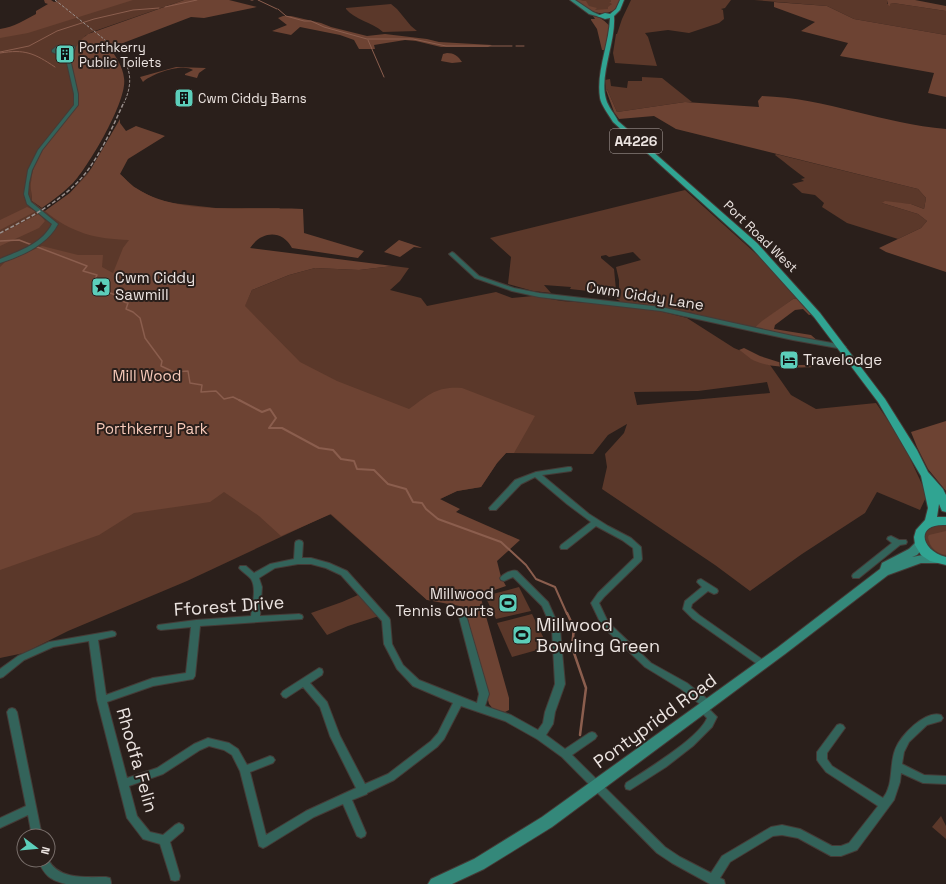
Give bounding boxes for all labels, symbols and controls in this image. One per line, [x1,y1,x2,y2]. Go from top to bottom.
place label: Porthkerry Public Toilets [79,39,161,71]
building icon: Porthkerry Public Toilets [54,43,76,65]
building icon: Cwm Ciddy Barns [173,87,195,109]
place label: Cwm Ciddy Barns [198,90,307,107]
road number: A4226 [610,129,662,153]
street label: Port Road West [720,197,801,276]
place label: Cwm Ciddy Sawmill [115,268,195,304]
place icon: Cwm Ciddy Sawmill [90,276,112,298]
street label: Cwm Ciddy Lane [585,277,705,314]
hotel icon: Travelodge [778,349,800,371]
place label: Travelodge [803,350,882,369]
park label: Mill Wood [113,366,181,385]
park label: Porthkerry Park [96,419,208,438]
place label: Millwood Tennis Courts [395,584,494,620]
street label: Fforest Drive [173,590,285,621]
sports icon: Millwood Tennis Courts [497,592,519,614]
place label: Millwood Bowling Green [536,613,660,657]
sports icon: Millwood Bowling Green [511,624,533,646]
street label: Pontypridd Road [589,668,721,773]
street label: Rhodfa Felin [112,705,163,815]
north arrow [16,828,56,868]
text: N [38,845,53,856]

